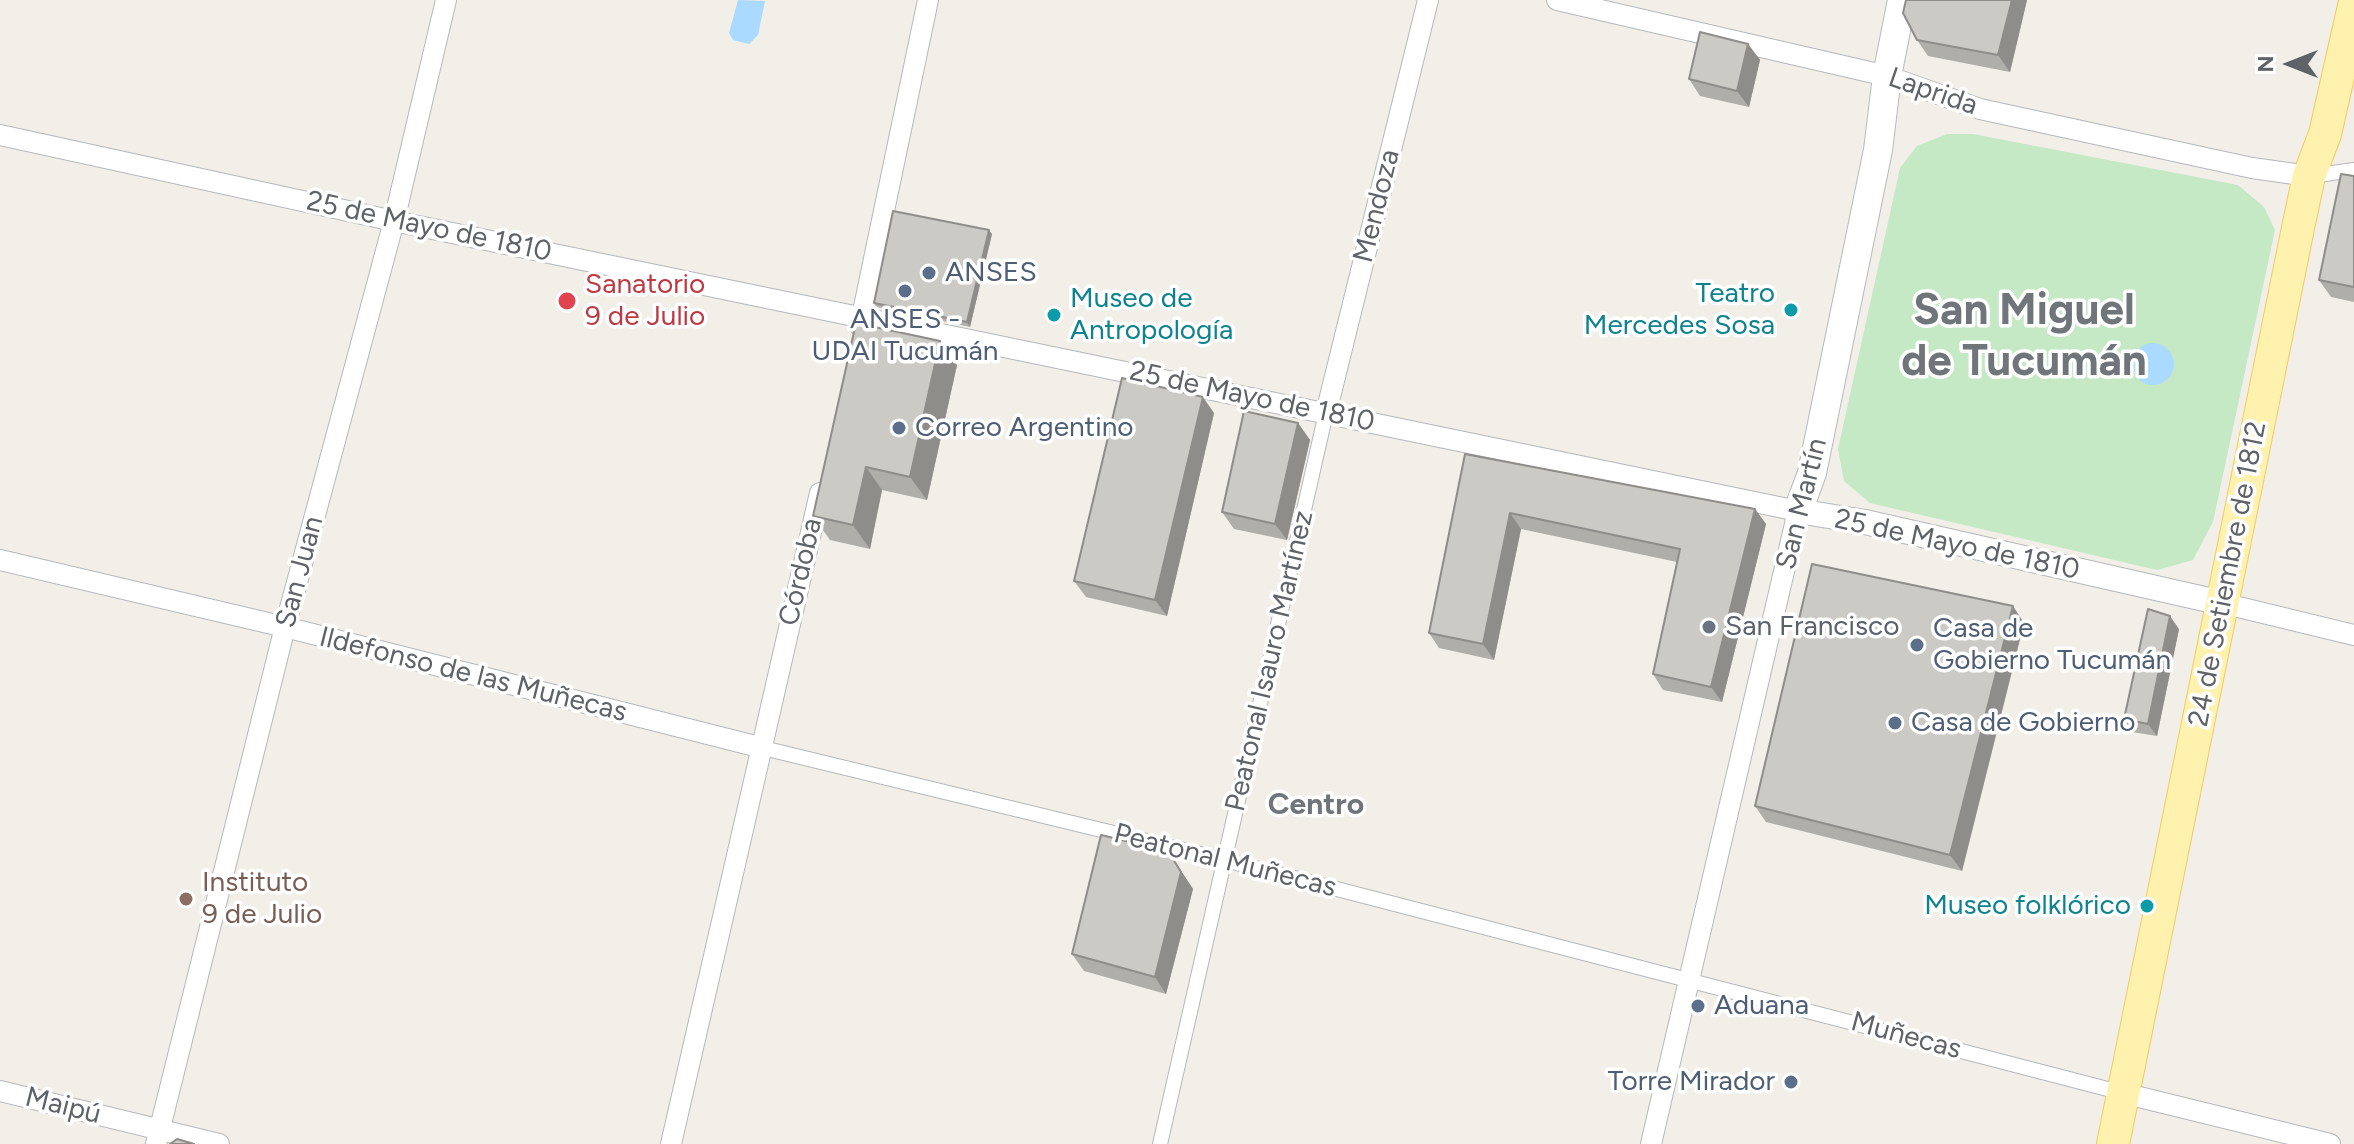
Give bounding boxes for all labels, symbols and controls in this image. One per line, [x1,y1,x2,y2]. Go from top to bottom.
north arrow [2250,24,2330,104]
text: N [2252,56,2279,73]
street label: Laprida [1884,61,1982,123]
street label: Mendoza [1347,146,1407,266]
street label: 25 de Mayo de 1810 [303,185,555,269]
place label: ANSES [945,256,1037,290]
marker: ANSES [920,264,938,282]
place label: Sanatorio 9 de Julio [585,268,705,334]
place label: Teatro Mercedes Sosa [1584,277,1775,343]
marker: ANSES - UDAI Tucumán [896,282,914,300]
place label: Museo de Antropología [1070,282,1233,348]
district label: San Miguel de Tucumán [1901,285,2147,388]
marker: Sanatorio 9 de Julio [556,290,578,312]
marker: Teatro Mercedes Sosa [1782,301,1800,319]
place label: ANSES - UDAI Tucumán [812,303,998,369]
marker: Museo de Antropología [1045,306,1063,324]
street label: 25 de Mayo de 1810 [1126,355,1378,439]
place label: Correo Argentino [915,411,1134,445]
marker: Correo Argentino [890,419,908,437]
street label: 24 de Setiembre de 1812 [2182,419,2274,729]
street label: San Martín [1769,435,1835,573]
street label: 25 de Mayo de 1810 [1831,503,2083,587]
street label: Peatonal Isauro Martínez [1219,507,1321,815]
street label: San Juan [269,513,331,631]
street label: Córdoba [772,515,830,629]
place label: San Francisco [1725,610,1899,644]
place label: Casa de Gobierno Tucumán [1933,612,2171,678]
marker: San Francisco [1700,618,1718,636]
street label: Ildefonso de las Muñecas [316,621,630,729]
marker: Casa de Gobierno Tucumán [1908,636,1926,654]
place label: Casa de Gobierno [1911,706,2135,740]
marker: Casa de Gobierno [1886,714,1904,732]
district label: Centro [1268,787,1364,823]
street label: Peatonal Muñecas [1110,817,1340,905]
place label: Instituto 9 de Julio [202,866,322,932]
place label: Museo folklórico [1924,889,2131,923]
marker: Instituto 9 de Julio [177,890,195,908]
marker: Museo folklórico [2138,897,2156,915]
place label: Aduana [1714,989,1809,1023]
marker: Aduana [1689,997,1707,1015]
street label: Muñecas [1847,1005,1965,1067]
place label: Torre Mirador [1608,1065,1775,1099]
marker: Torre Mirador [1782,1073,1800,1091]
street label: Maipú [22,1080,104,1132]

